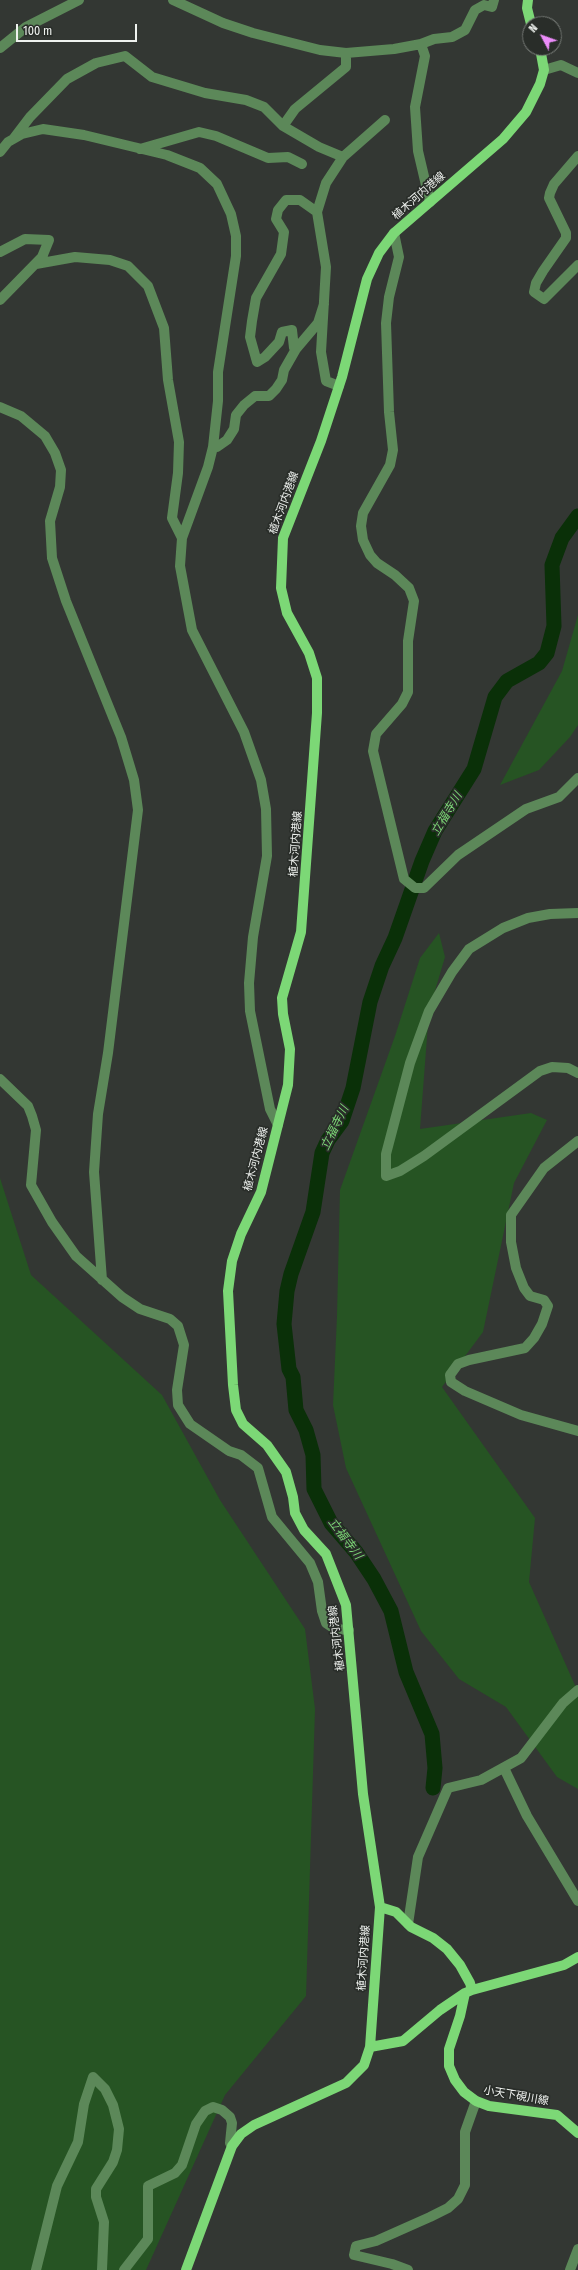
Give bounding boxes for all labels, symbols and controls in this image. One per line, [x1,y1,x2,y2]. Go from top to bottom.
scale bar [18,16,139,42]
north arrow [522,16,562,56]
text: N [526,22,540,35]
text: 100 m [23,24,52,38]
street label: 植木河内港線 [390,169,448,223]
street label: 植木河内港線 [267,470,301,536]
water label: 立福寺川 [428,790,466,838]
street label: 植木河内港線 [287,811,305,877]
water label: 立福寺川 [318,1103,352,1153]
street label: 植木河内港線 [241,1125,271,1193]
water label: 立福寺川 [325,1515,365,1563]
street label: 植木河内港線 [326,1604,348,1672]
street label: 植木河内港線 [355,1925,373,1991]
street label: 小天下硯川線 [482,2084,550,2108]

